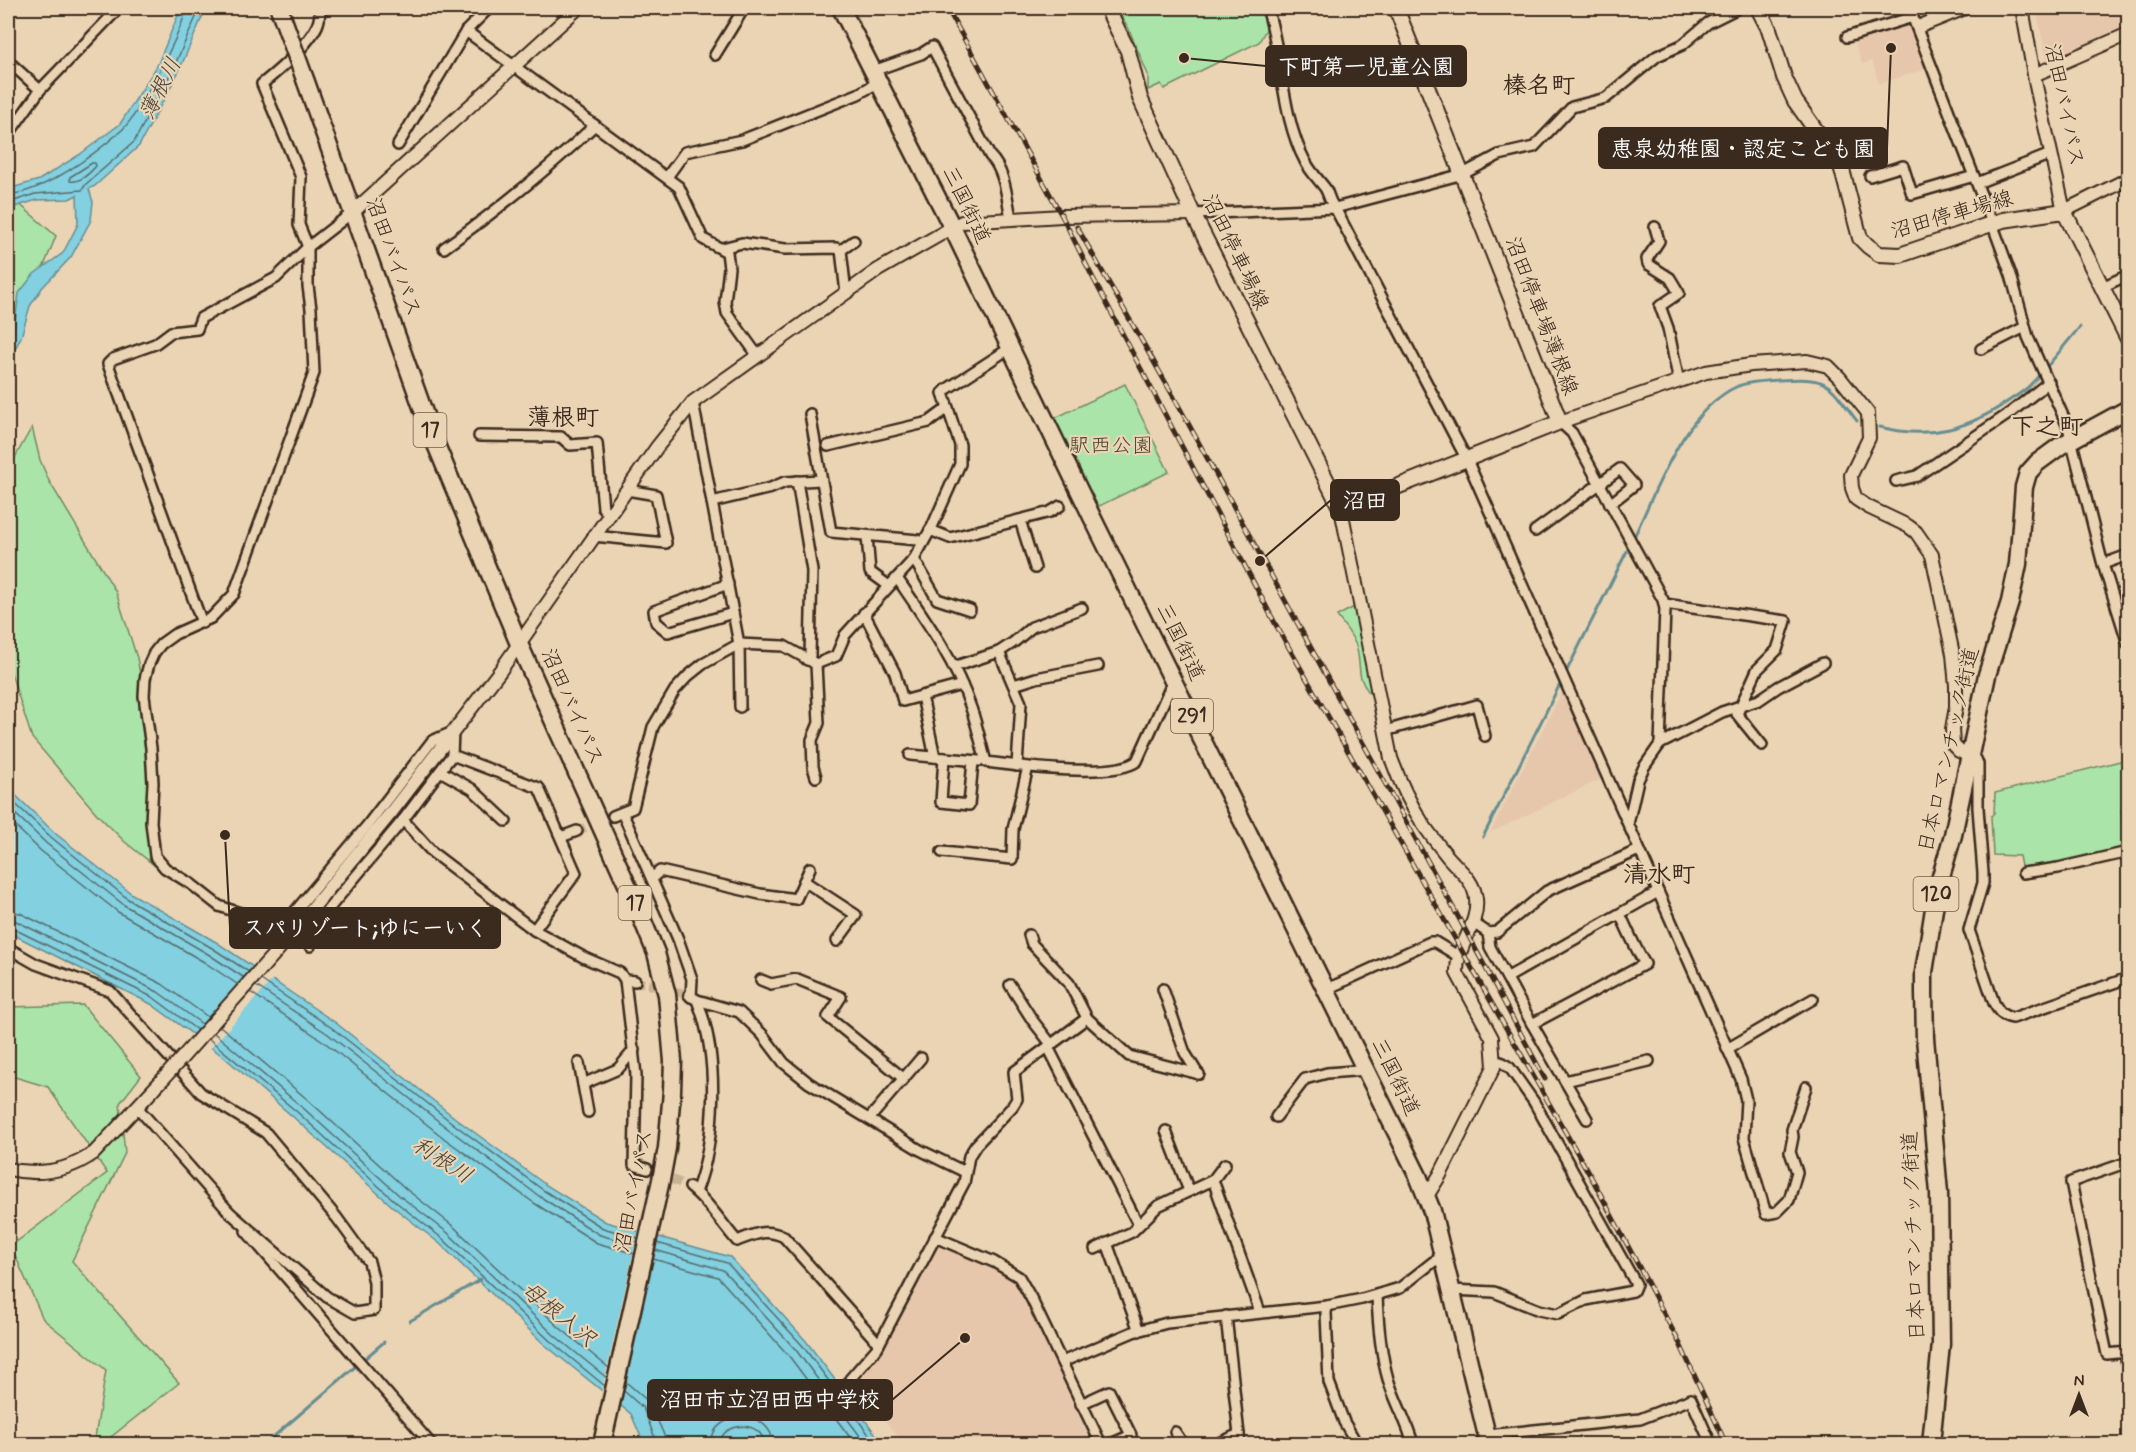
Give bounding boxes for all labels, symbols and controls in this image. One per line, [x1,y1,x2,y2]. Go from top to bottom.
street label: 沼田バイパス [2037,41,2091,169]
callout: 下町第一児童公園 [1266,46,1466,86]
water label: 薄根川 [134,53,188,125]
text: 下町第一児童公園 [1278,54,1454,82]
district label: 榛名町 [1503,71,1575,102]
callout: 恵泉幼稚園・認定こども園 [1599,128,1887,168]
text: 恵泉幼稚園・認定こども園 [1611,136,1875,164]
street label: 三国街道 [935,161,997,249]
street label: 沼田停車場線 [1888,184,2016,246]
street label: 沼田停車場線 [1195,189,1275,315]
street label: 沼田バイパス [358,193,428,321]
street label: 沼田停車場薄根線 [1498,233,1584,399]
district label: 薄根町 [527,403,599,434]
district label: 下之町 [2011,412,2083,443]
road number: 17 [414,413,446,447]
park label: 駅西公園 [1069,432,1153,460]
callout: 沼田 [1331,480,1399,520]
text: 沼田 [1343,488,1387,516]
street label: 三国街道 [1149,598,1211,686]
street label: 沼田バイパス [534,644,610,770]
street label: 日本ロマンチック街道 [1912,644,1986,856]
road number: 291 [1171,699,1213,733]
district label: 清水町 [1623,860,1695,891]
road number: 120 [1914,877,1958,911]
road number: 17 [618,886,652,920]
callout: スパリゾート;ゆにーいく [230,908,500,948]
text: スパリゾート;ゆにーいく [242,915,488,943]
street label: 三国街道 [1364,1033,1426,1121]
street label: 沼田バイパス [608,1127,660,1255]
street label: 日本ロマンチック街道 [1896,1130,1932,1342]
water label: 利根川 [407,1131,477,1191]
water label: 母根入沢 [515,1276,602,1354]
north arrow [2049,1365,2109,1425]
text: N [2074,1371,2084,1392]
callout: 沼田市立沼田西中学校 [648,1380,892,1420]
text: 沼田市立沼田西中学校 [660,1387,880,1415]

